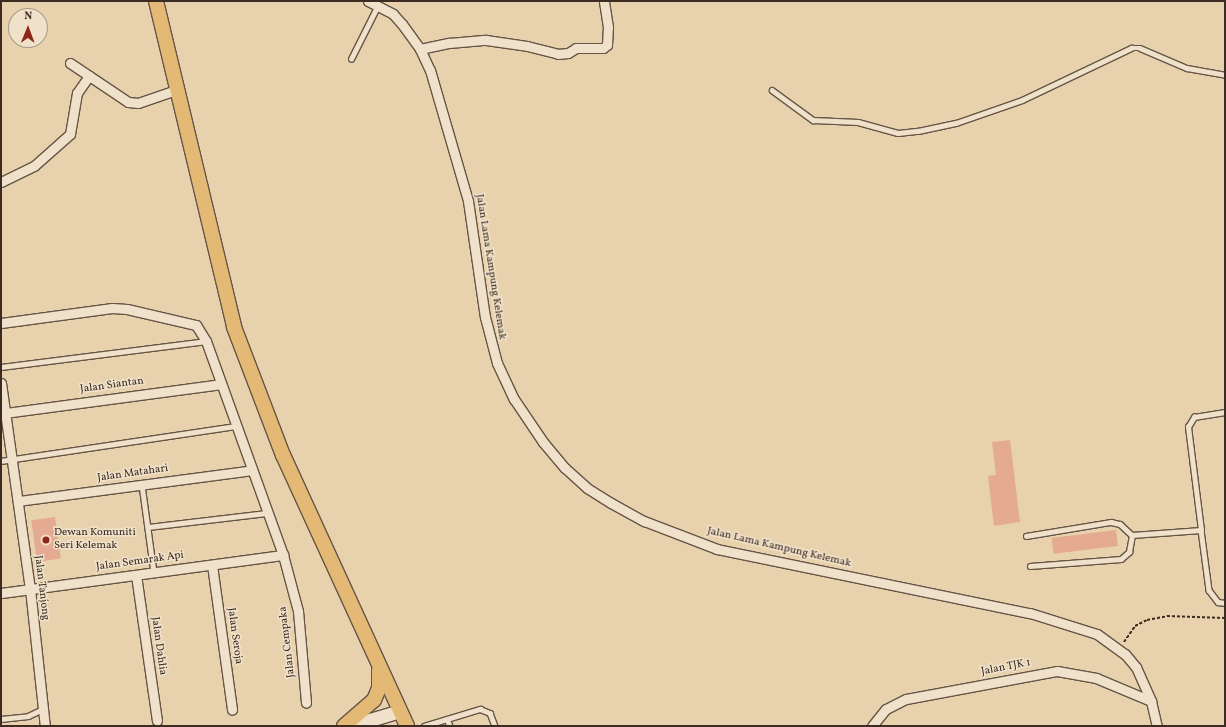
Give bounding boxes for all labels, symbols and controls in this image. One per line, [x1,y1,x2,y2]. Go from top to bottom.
north arrow [8,8,48,48]
text: N [24,9,32,24]
street label: Jalan Lama Kampung Kelemak [472,193,508,341]
street label: Jalan Siantan [79,375,145,397]
street label: Jalan Matahari [97,462,169,486]
street label: Jalan Lama Kampung Kelemak [706,525,852,571]
place label: Dewan Komuniti Seri Kelemak [54,527,136,553]
marker: Dewan Komuniti Seri Kelemak [41,535,51,545]
street label: Jalan Semarak Api [95,549,185,575]
street label: Jalan Tanjong [30,555,52,621]
street label: Jalan Cempaka [277,605,299,679]
street label: Jalan Seroja [223,607,245,665]
street label: Jalan Dahlia [147,616,169,676]
street label: Jalan TJK 1 [980,657,1032,679]

